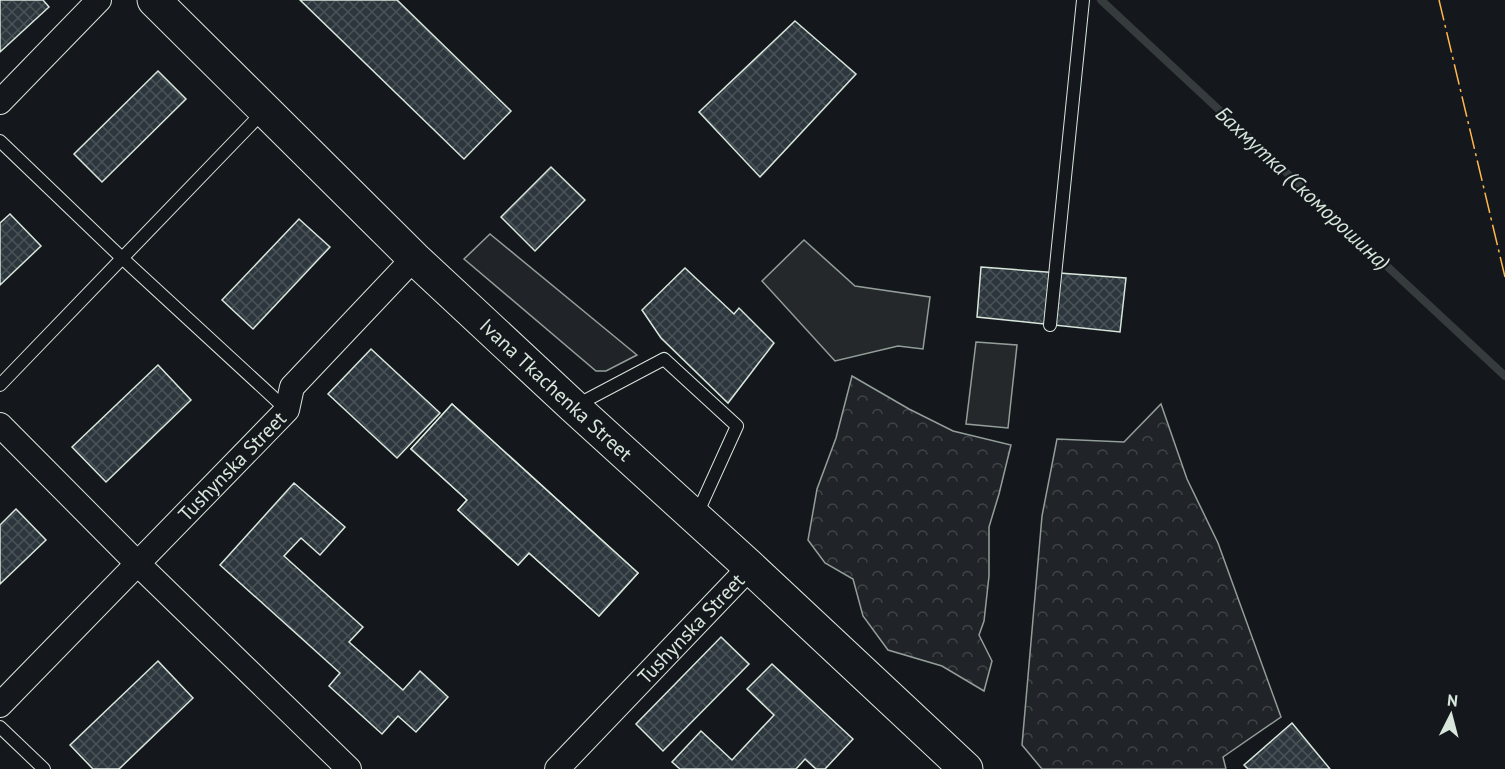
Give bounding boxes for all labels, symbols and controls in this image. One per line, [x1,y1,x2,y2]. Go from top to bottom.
water label: Бахмутка (Скоморошина) [1210,100,1396,276]
street label: Ivana Tkachenka Street [474,313,638,467]
street label: Tushynska Street [173,406,292,527]
street label: Tushynska Street [632,568,750,690]
north arrow [1421,685,1481,745]
text: N [1446,690,1459,711]

